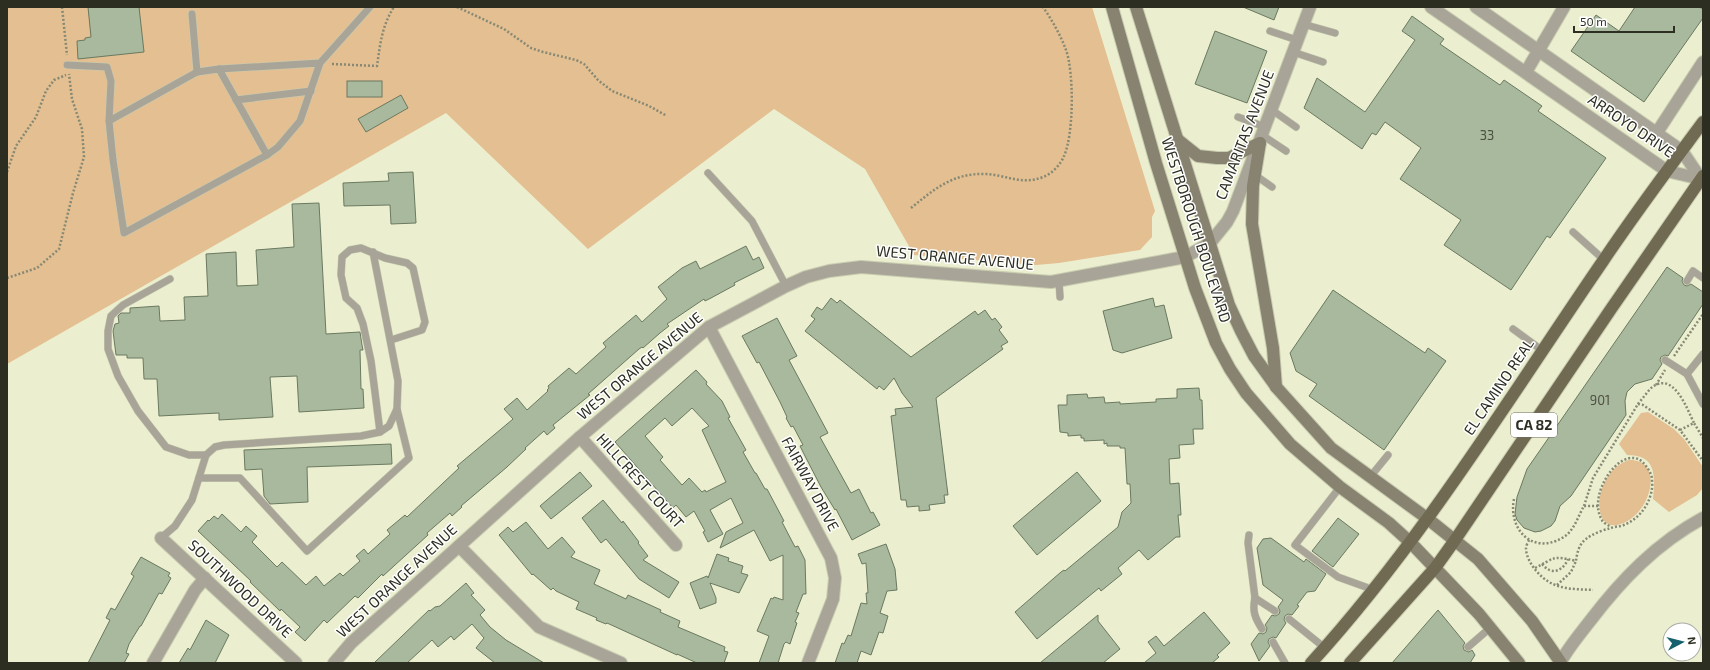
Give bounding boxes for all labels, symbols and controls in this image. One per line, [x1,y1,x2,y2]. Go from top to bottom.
scale bar [1574,8,1674,34]
text: 50 m [1580,14,1607,28]
street label: CAMARITAS AVENUE [1211,67,1277,202]
street label: ARROYO DRIVE [1585,90,1678,161]
house number: 33 [1480,127,1494,143]
street label: WESTBOROUGH BOULEVARD [1158,135,1235,325]
street label: WEST ORANGE AVENUE [876,241,1035,273]
street label: WEST ORANGE AVENUE [573,308,706,423]
street label: EL CAMINO REAL [1459,334,1537,438]
house number: 901 [1590,392,1610,408]
road number: CA 82 [1511,413,1557,437]
street label: HILLCREST COURT [593,429,688,532]
street label: FAIRWAY DRIVE [778,433,843,534]
street label: WEST ORANGE AVENUE [332,520,460,641]
street label: SOUTHWOOD DRIVE [185,536,296,641]
north arrow [1662,622,1702,662]
text: N [1685,636,1699,646]

